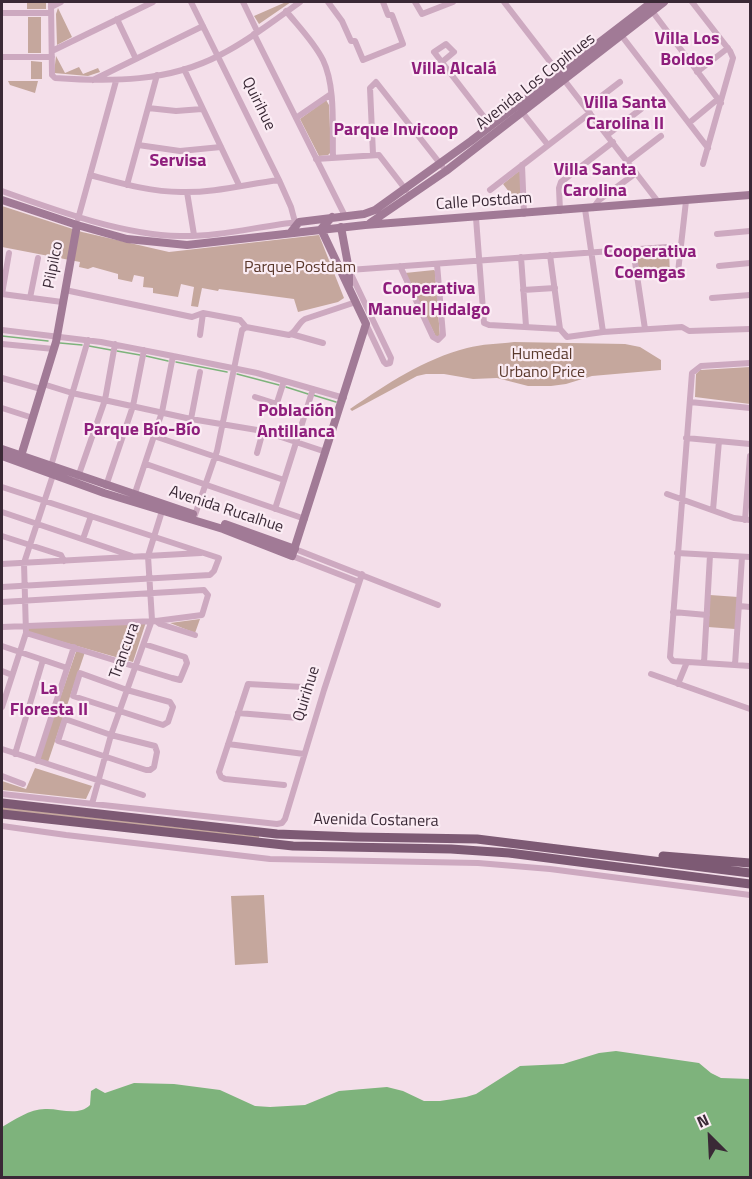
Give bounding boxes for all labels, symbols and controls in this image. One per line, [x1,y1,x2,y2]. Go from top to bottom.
district label: Villa Los Boldos [655,29,719,72]
street label: Avenida Los Copihues [473,30,599,134]
district label: Villa Alcalá [411,59,497,81]
street label: Quirihue [237,74,279,134]
district label: Villa Santa Carolina II [583,93,667,136]
district label: Parque Invicoop [334,120,458,142]
district label: Servisa [150,151,206,173]
district label: Villa Santa Carolina [553,160,637,202]
street label: Calle Postdam [435,189,533,215]
street label: Pilpilco [40,240,68,290]
district label: Cooperativa Coemgas [604,242,696,284]
park label: Parque Postdam [244,258,356,278]
district label: Cooperativa Manuel Hidalgo [368,279,490,322]
park label: Humedal Urbano Price [499,345,585,383]
district label: Población Antillanca [257,401,335,444]
district label: Parque Bío-Bío [84,420,200,442]
street label: Avenida Rucalhue [166,482,286,538]
street label: Trancura [106,620,144,682]
street label: Quirihue [290,664,324,724]
district label: La Floresta II [10,679,88,722]
street label: Avenida Costanera [313,810,439,832]
north arrow [680,1107,740,1167]
text: N [693,1107,713,1134]

